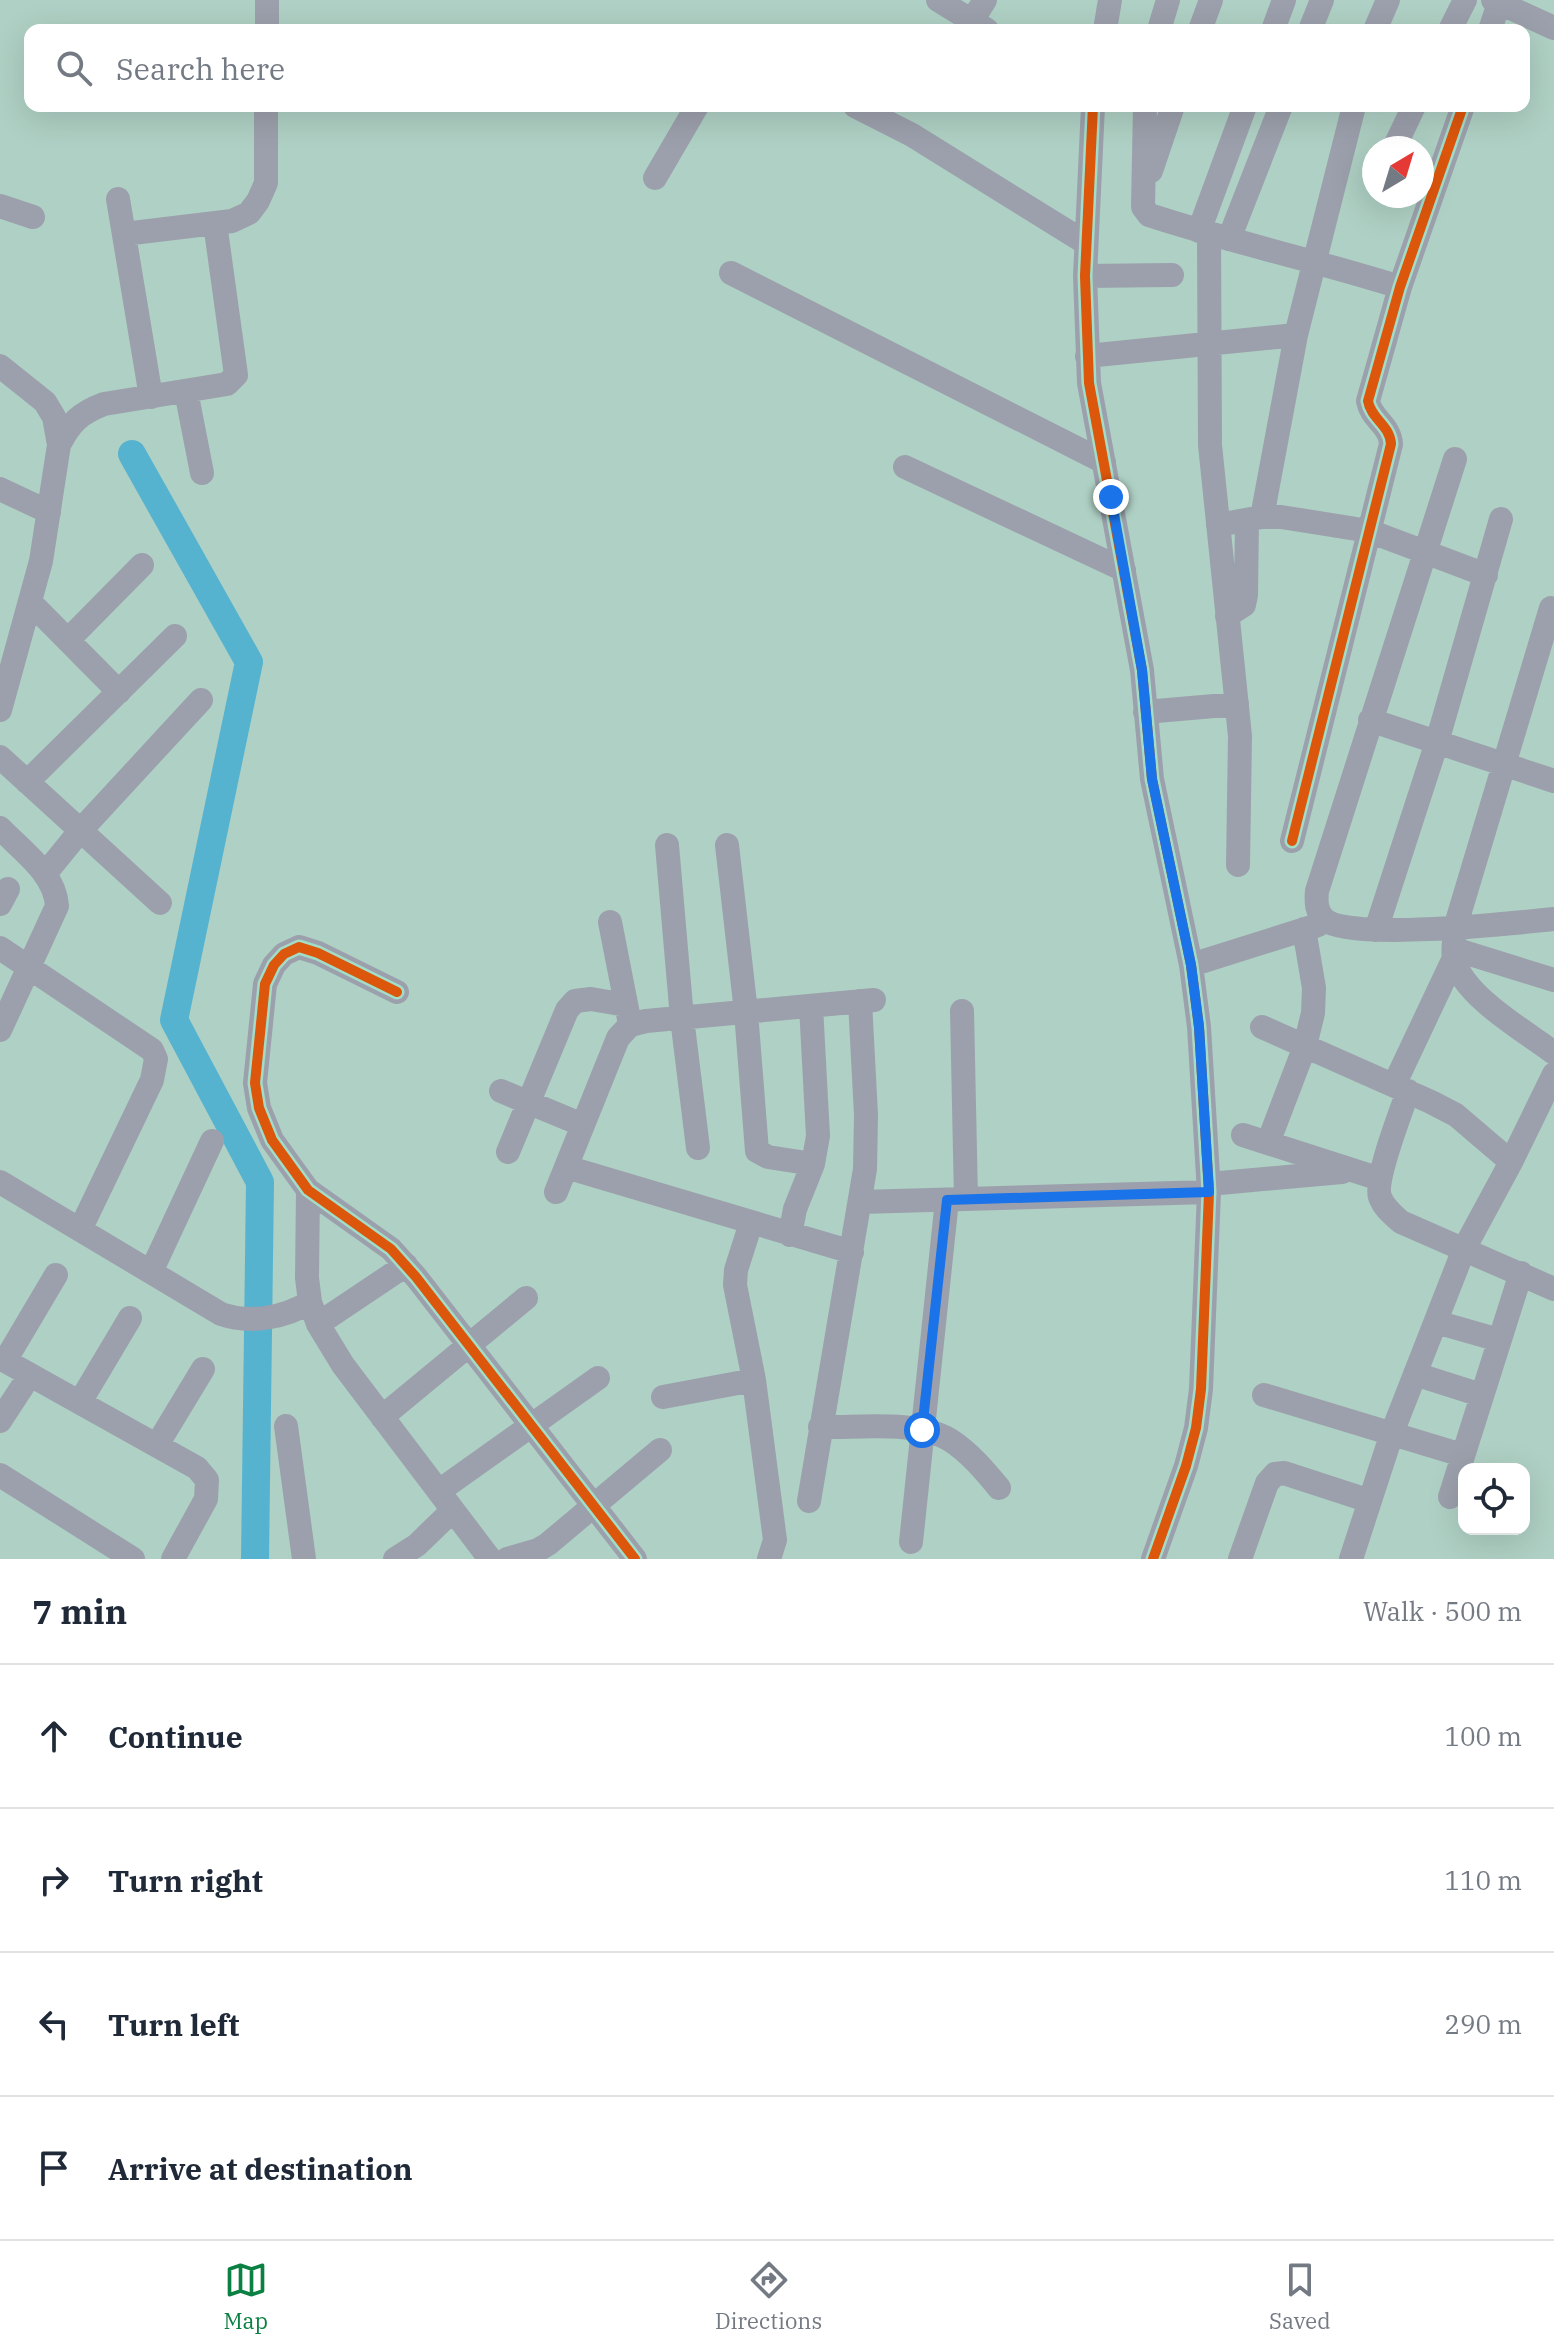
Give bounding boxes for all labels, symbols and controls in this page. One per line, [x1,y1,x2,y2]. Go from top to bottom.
search box [24,24,1530,112]
icon: search [52,46,96,90]
text: Search here [116,49,285,88]
north arrow [1362,136,1434,208]
route end [1093,479,1129,515]
route start [904,1412,940,1448]
map controls [1458,1463,1530,1535]
button: locate [1458,1463,1530,1535]
text: 7 min [32,1589,127,1633]
text: Walk · 500 m [1363,1594,1522,1628]
icon: ahead [32,1714,76,1758]
text: Continue [108,1717,243,1756]
text: 100 m [1444,1719,1522,1753]
icon: right [32,1858,76,1902]
text: Turn right [108,1861,263,1900]
text: 110 m [1444,1863,1522,1897]
icon: left [32,2002,76,2046]
text: Turn left [108,2005,240,2044]
text: 290 m [1444,2007,1522,2041]
icon: arrive [32,2146,76,2190]
text: Arrive at destination [108,2149,413,2188]
tab: Map [223,2258,268,2335]
tab: Directions [715,2258,822,2335]
tab: Saved [1269,2258,1331,2335]

